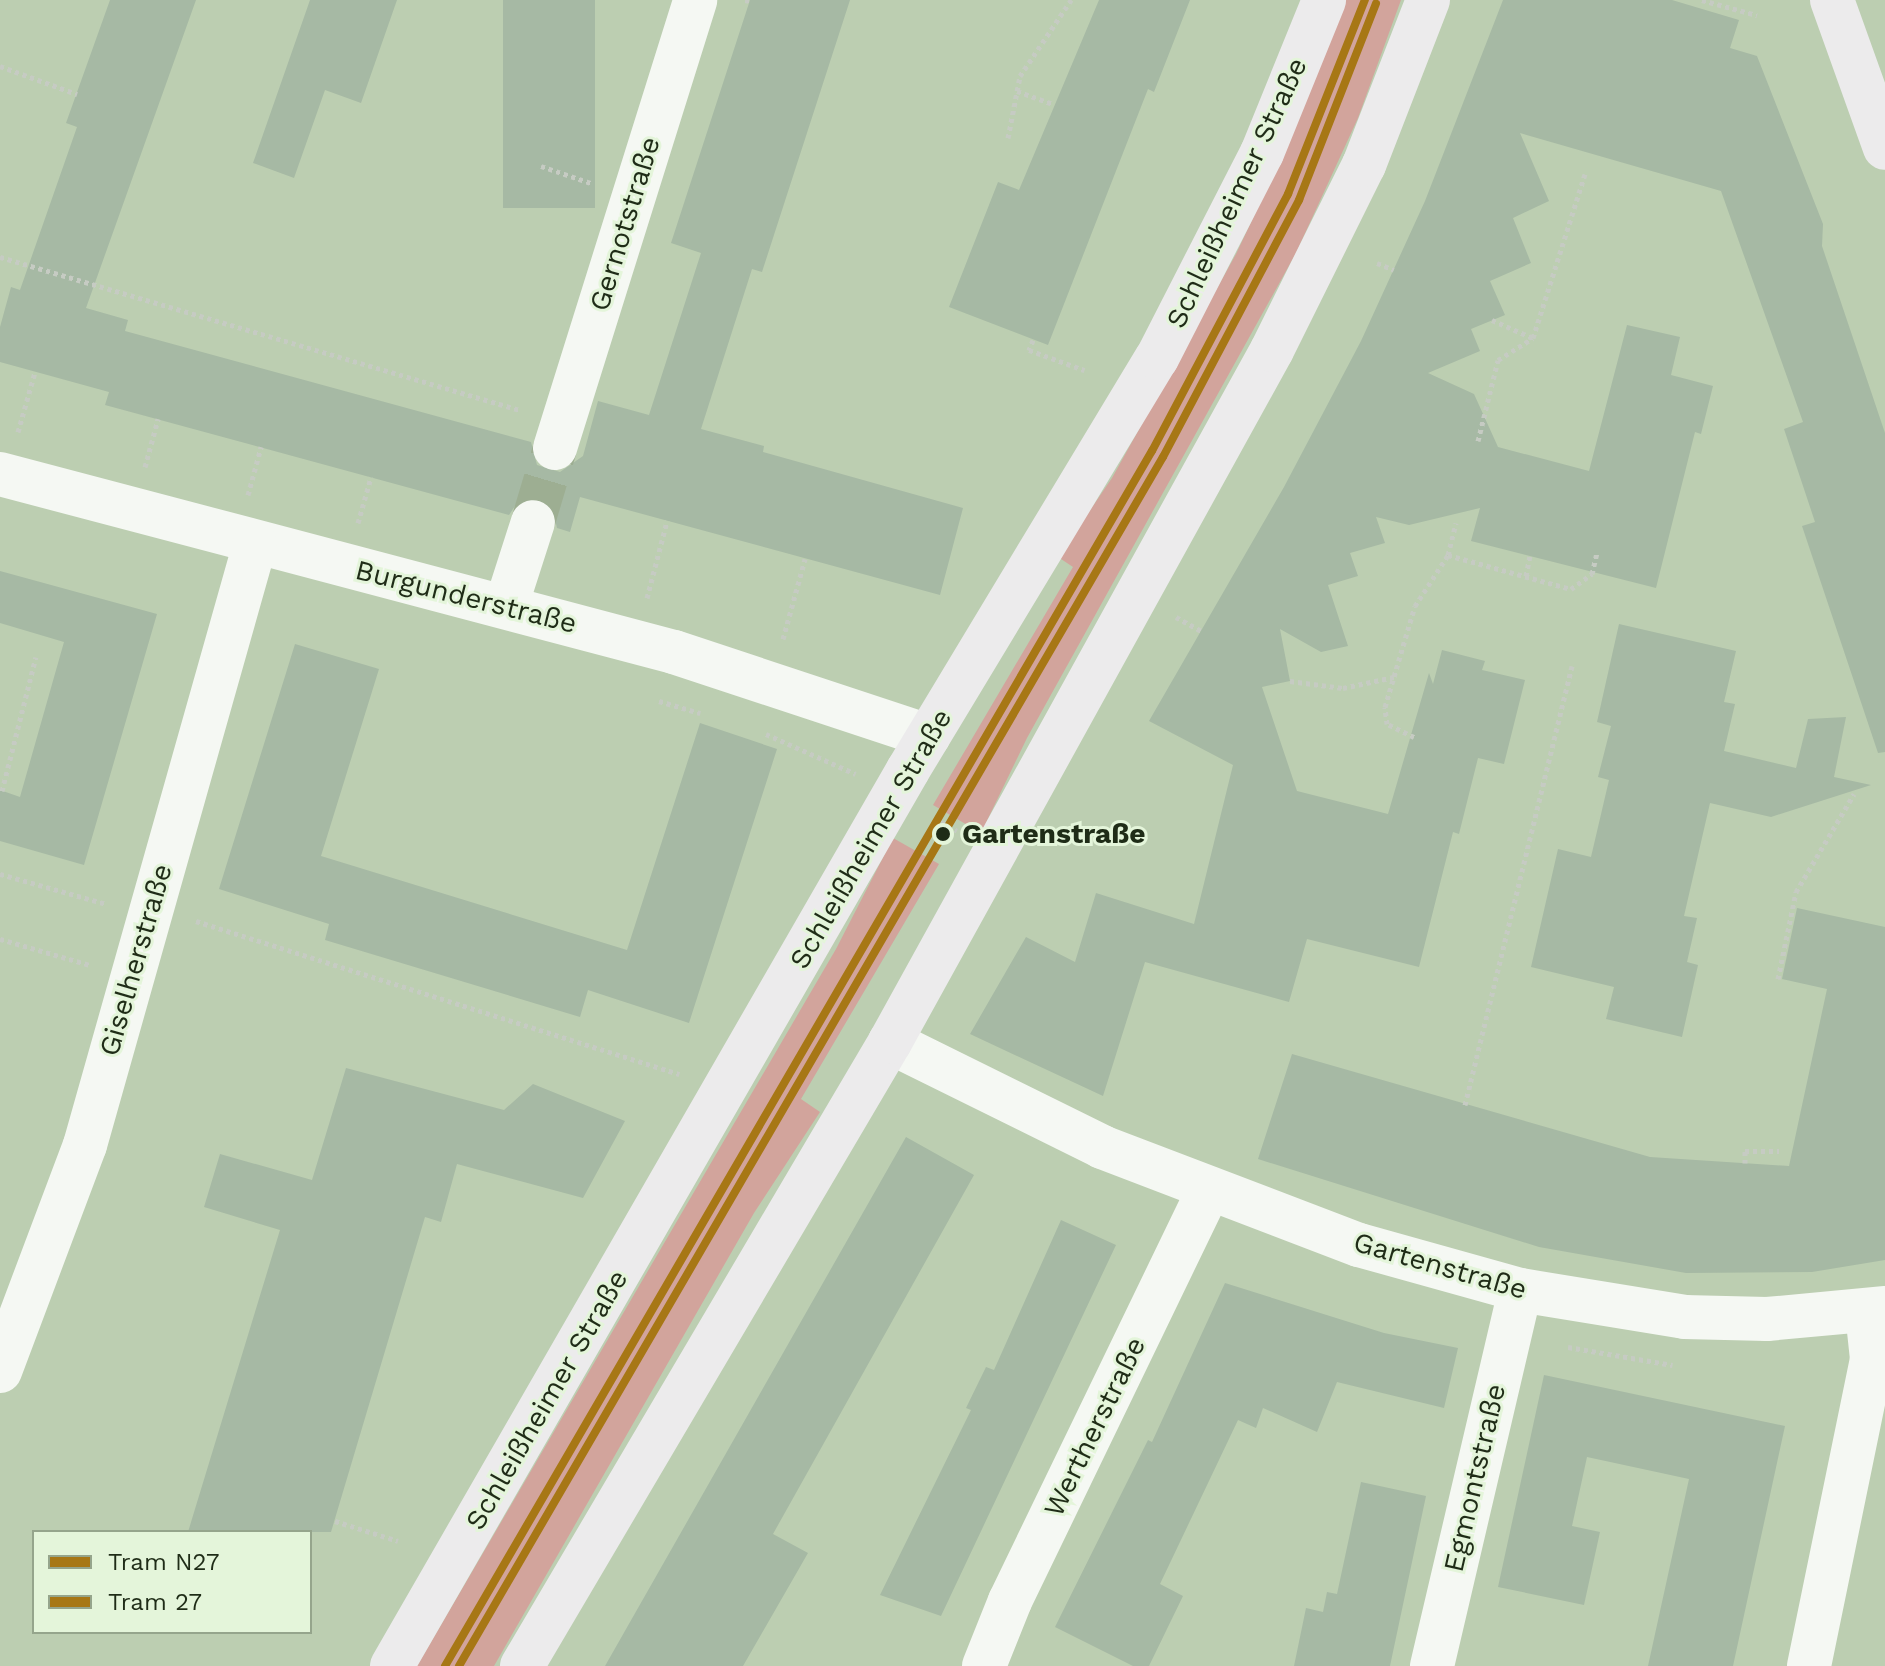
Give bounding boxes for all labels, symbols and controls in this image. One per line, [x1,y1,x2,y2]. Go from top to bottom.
street label: Schleißheimer Straße [1159,52,1315,334]
street label: Gernotstraße [583,133,667,315]
street label: Burgunderstraße [352,553,580,641]
street label: Schleißheimer Straße [783,703,959,975]
place label: Gartenstraße [962,817,1146,851]
marker: Gartenstraße [931,822,955,846]
street label: Giselherstraße [93,860,179,1060]
street label: Gartenstraße [1349,1225,1531,1307]
street label: Schleißheimer Straße [459,1264,635,1536]
street label: Wertherstraße [1037,1332,1153,1522]
street label: Egmontstraße [1437,1381,1513,1575]
legend [32,1530,312,1634]
text: Tram N27 [108,1548,220,1576]
text: Tram 27 [108,1588,202,1616]

